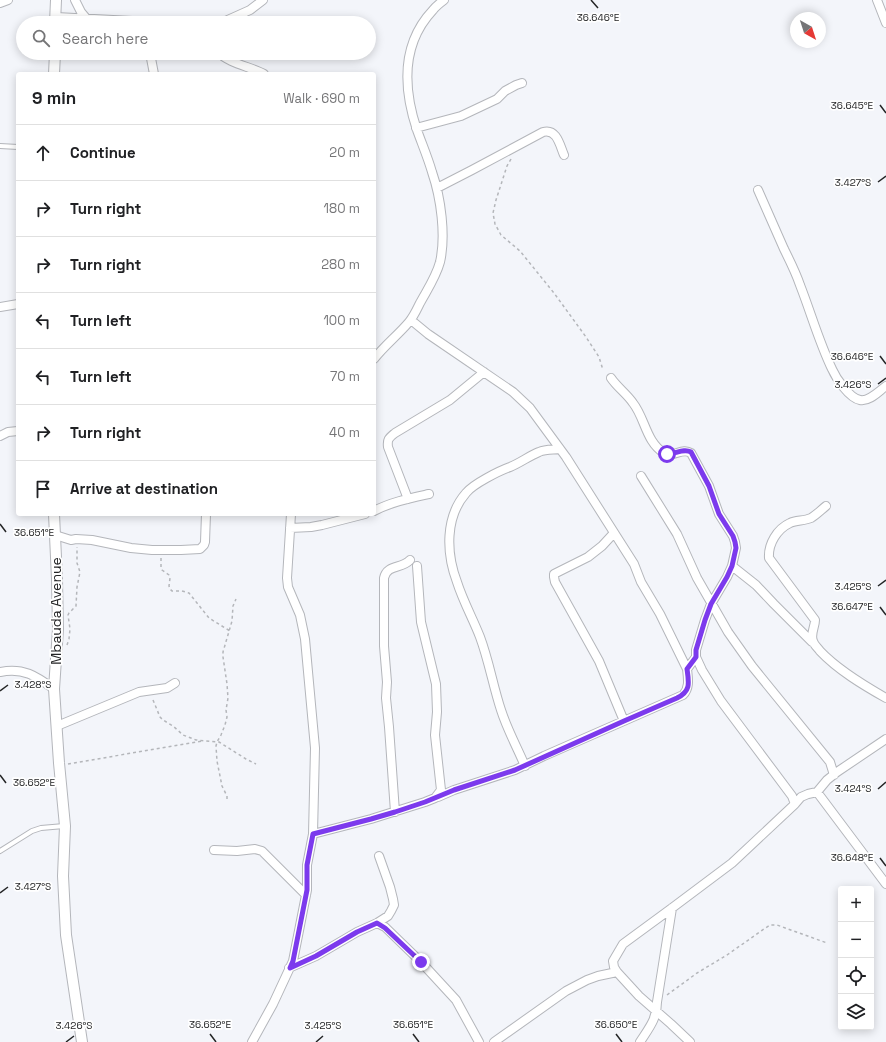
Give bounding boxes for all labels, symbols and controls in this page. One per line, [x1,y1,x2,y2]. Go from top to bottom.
text: 36.646°E [577,11,620,24]
north arrow [790,12,826,48]
search box [16,16,376,60]
icon: search [30,27,52,49]
text: Search here [62,29,148,48]
text: 9 min [32,87,76,109]
text: Walk · 690 m [283,90,360,107]
text: 36.645°E [831,99,874,112]
icon: ahead [32,142,54,164]
text: Continue [70,143,136,162]
text: 20 m [329,144,360,161]
text: 3.427°S [835,176,871,189]
icon: right [32,198,54,220]
text: Turn right [70,199,141,218]
text: 180 m [324,200,360,217]
icon: right [32,254,54,276]
text: Turn right [70,255,141,274]
text: 280 m [321,256,360,273]
icon: left [32,310,54,332]
text: Turn left [70,311,132,330]
text: 100 m [323,312,360,329]
text: 36.646°E [831,350,874,363]
icon: left [32,366,54,388]
text: Turn left [70,367,132,386]
text: 70 m [330,368,360,385]
text: 3.426°S [835,378,871,391]
icon: right [32,422,54,444]
text: Turn right [70,423,141,442]
text: 40 m [329,424,360,441]
route start [658,445,676,463]
icon: arrive [32,478,54,500]
text: Arrive at destination [70,479,218,498]
text: 36.651°E [14,526,54,539]
street label: Mbauda Avenue [47,557,65,665]
text: 3.425°S [835,580,871,593]
text: 36.647°E [831,600,873,613]
text: 3.428°S [14,678,52,691]
text: 36.652°E [13,776,55,789]
text: 3.424°S [835,782,871,795]
text: 36.648°E [831,851,874,864]
text: 3.427°S [15,880,51,893]
map controls [838,886,874,1030]
button: + [838,886,874,922]
button: − [838,922,874,958]
route end [412,953,430,971]
button: locate [838,958,874,994]
button: layers [838,994,874,1030]
text: 36.652°E [189,1018,231,1031]
text: 36.651°E [393,1018,433,1031]
text: 36.650°E [595,1018,638,1031]
text: 3.426°S [56,1019,92,1032]
text: 3.425°S [305,1019,341,1032]

